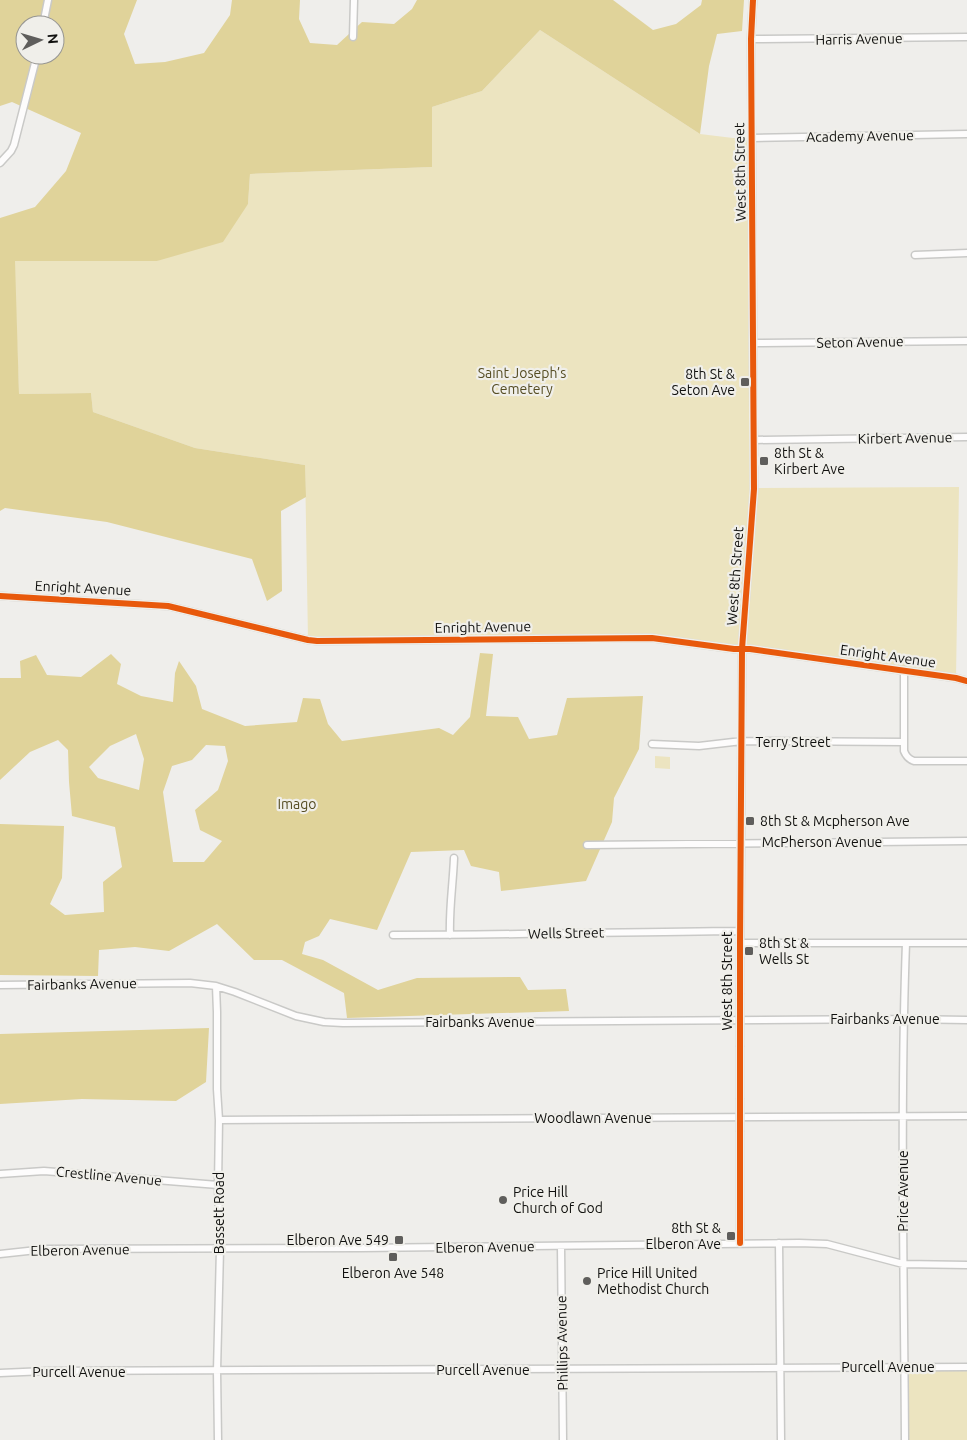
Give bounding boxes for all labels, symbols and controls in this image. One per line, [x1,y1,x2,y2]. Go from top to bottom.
north arrow [15,15,65,65]
street label: Harris Avenue [815,30,903,48]
text: N [45,33,61,45]
street label: West 8th Street [731,122,749,222]
street label: Academy Avenue [806,127,914,145]
street label: Seton Avenue [816,333,904,351]
park label: Saint Joseph’s Cemetery [478,365,566,397]
place label: 8th St & Seton Ave [672,366,736,398]
marker: 8th St & Seton Ave [739,376,751,388]
street label: Kirbert Avenue [858,429,952,447]
place label: 8th St & Kirbert Ave [774,445,845,477]
marker: 8th St & Kirbert Ave [758,455,770,467]
street label: West 8th Street [724,526,746,626]
street label: Enright Avenue [34,577,132,599]
street label: Enright Avenue [435,618,531,636]
street label: Enright Avenue [839,641,937,671]
street label: Terry Street [756,734,831,750]
park label: Imago [277,796,317,812]
place label: 8th St & Mcpherson Ave [760,813,910,829]
marker: 8th St & Mcpherson Ave [744,815,756,827]
street label: McPherson Avenue [762,834,882,850]
street label: Wells Street [528,924,605,942]
street label: West 8th Street [719,931,735,1030]
place label: 8th St & Wells St [759,935,810,967]
marker: 8th St & Wells St [743,945,755,957]
street label: Fairbanks Avenue [27,975,137,993]
street label: Fairbanks Avenue [830,1011,940,1027]
street label: Fairbanks Avenue [425,1014,535,1030]
street label: Woodlawn Avenue [534,1110,652,1126]
street label: Price Avenue [895,1150,911,1232]
street label: Crestline Avenue [55,1163,163,1189]
street label: Bassett Road [211,1172,227,1254]
place label: Price Hill Church of God [513,1184,603,1216]
marker: Price Hill Church of God [497,1194,509,1206]
place label: 8th St & Elberon Ave [645,1220,722,1252]
marker: 8th St & Elberon Ave [725,1230,737,1242]
place label: Elberon Ave 549 [287,1232,389,1248]
marker: Elberon Ave 549 [393,1234,405,1246]
street label: Elberon Avenue [435,1238,535,1256]
street label: Elberon Avenue [30,1241,130,1259]
marker: Elberon Ave 548 [387,1251,399,1263]
place label: Elberon Ave 548 [342,1265,444,1281]
place label: Price Hill United Methodist Church [597,1265,709,1297]
marker: Price Hill United Methodist Church [581,1275,593,1287]
street label: Phillips Avenue [553,1295,571,1391]
street label: Purcell Avenue [841,1359,935,1375]
street label: Purcell Avenue [436,1362,530,1378]
street label: Purcell Avenue [32,1364,126,1380]

